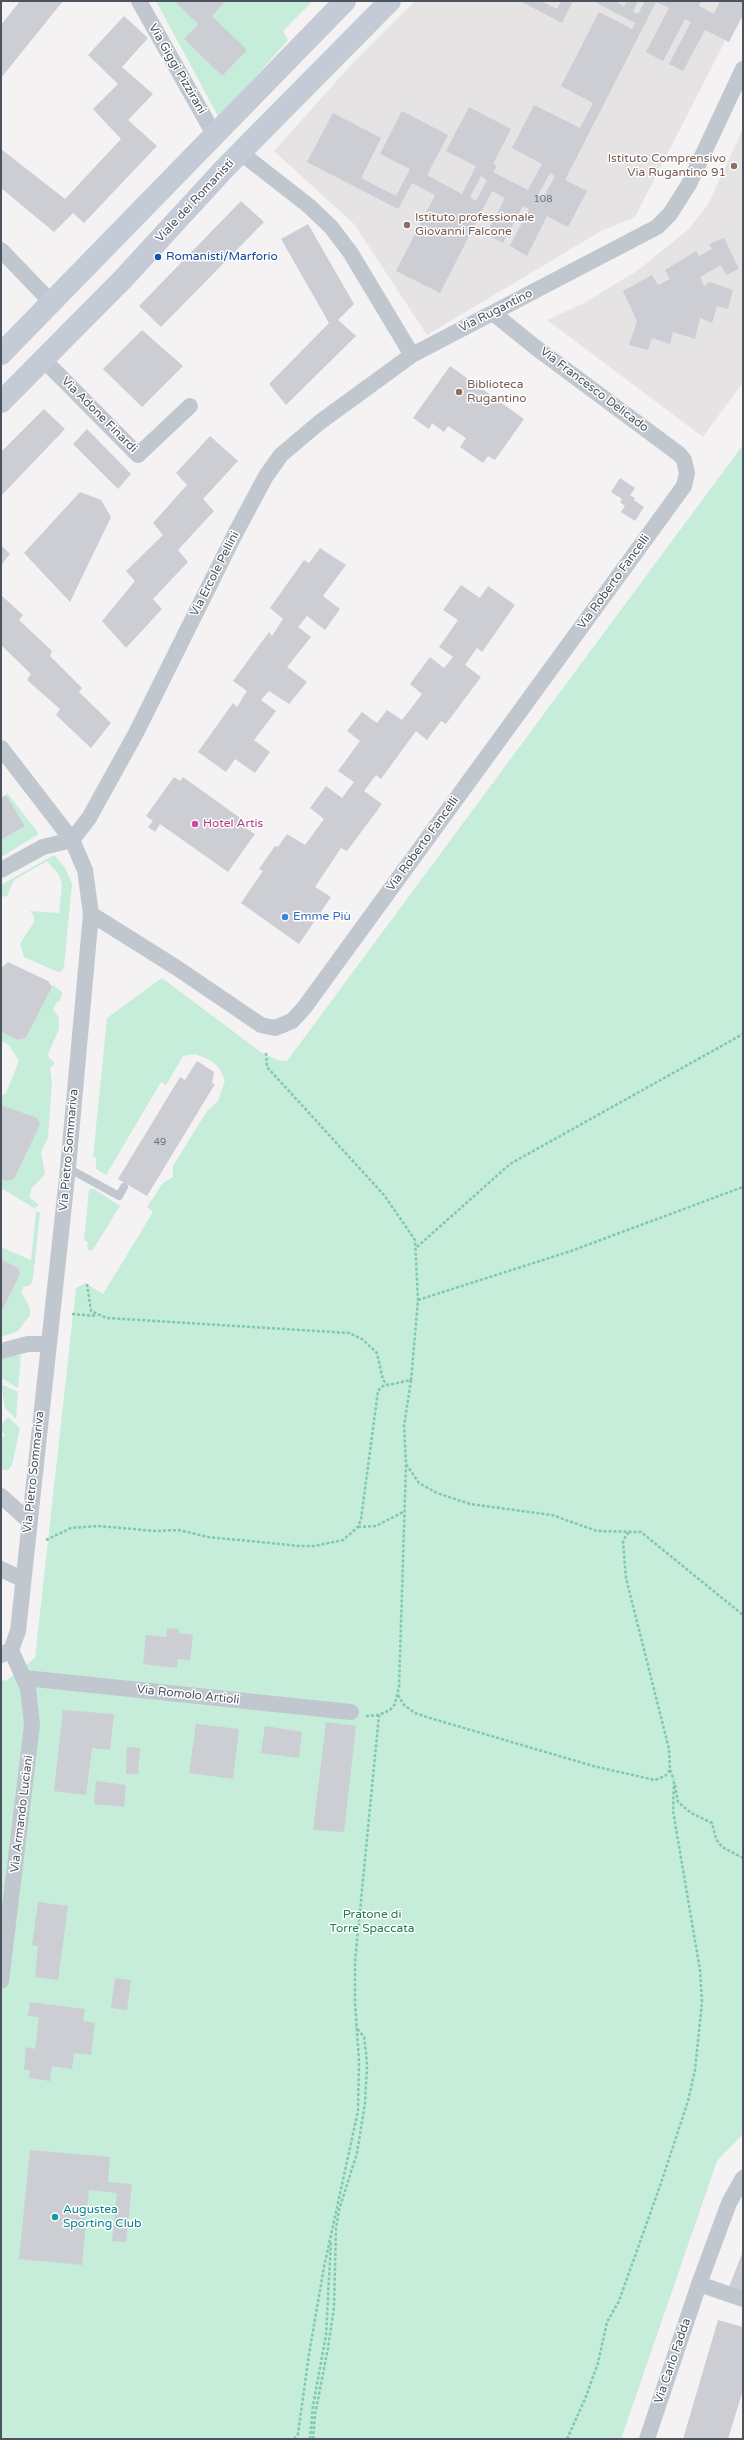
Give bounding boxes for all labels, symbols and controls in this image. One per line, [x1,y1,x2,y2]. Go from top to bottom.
street label: Via Giggi Pizzirani [145,21,209,117]
place label: Istituto Comprensivo Via Rugantino 91 [608,152,726,180]
street label: Viale dei Romanisti [153,156,237,246]
marker: Istituto Comprensivo Via Rugantino 91 [729,161,739,171]
house number: 108 [534,193,552,205]
place label: Istituto professionale Giovanni Falcone [415,211,534,239]
marker: Istituto professionale Giovanni Falcone [402,220,412,230]
place label: Romanisti/Marforio [166,250,278,264]
marker: Romanisti/Marforio [153,252,163,262]
street label: Via Rugantino [457,286,535,336]
street label: Via Francesco Delicado [537,345,651,435]
street label: Via Adone Finardi [58,374,140,456]
place label: Biblioteca Rugantino [467,378,527,406]
marker: Biblioteca Rugantino [454,387,464,397]
street label: Via Ercole Pellini [187,529,243,619]
street label: Via Roberto Fancelli [575,532,653,632]
street label: Via Roberto Fancelli [384,794,462,894]
place label: Hotel Artis [203,817,263,831]
marker: Hotel Artis [190,819,200,829]
place label: Emme Più [293,910,351,924]
marker: Emme Più [280,912,290,922]
street label: Via Pietro Sommariva [56,1088,82,1212]
house number: 49 [154,1136,166,1148]
street label: Via Pietro Sommariva [20,1410,48,1534]
street label: Via Romolo Artioli [136,1682,240,1708]
street label: Via Armando Luciani [8,1754,36,1874]
park label: Pratone di Torre Spaccata [329,1908,415,1936]
place label: Augustea Sporting Club [63,2203,142,2231]
marker: Augustea Sporting Club [50,2212,60,2222]
street label: Via Carlo Fadda [652,2317,694,2405]

